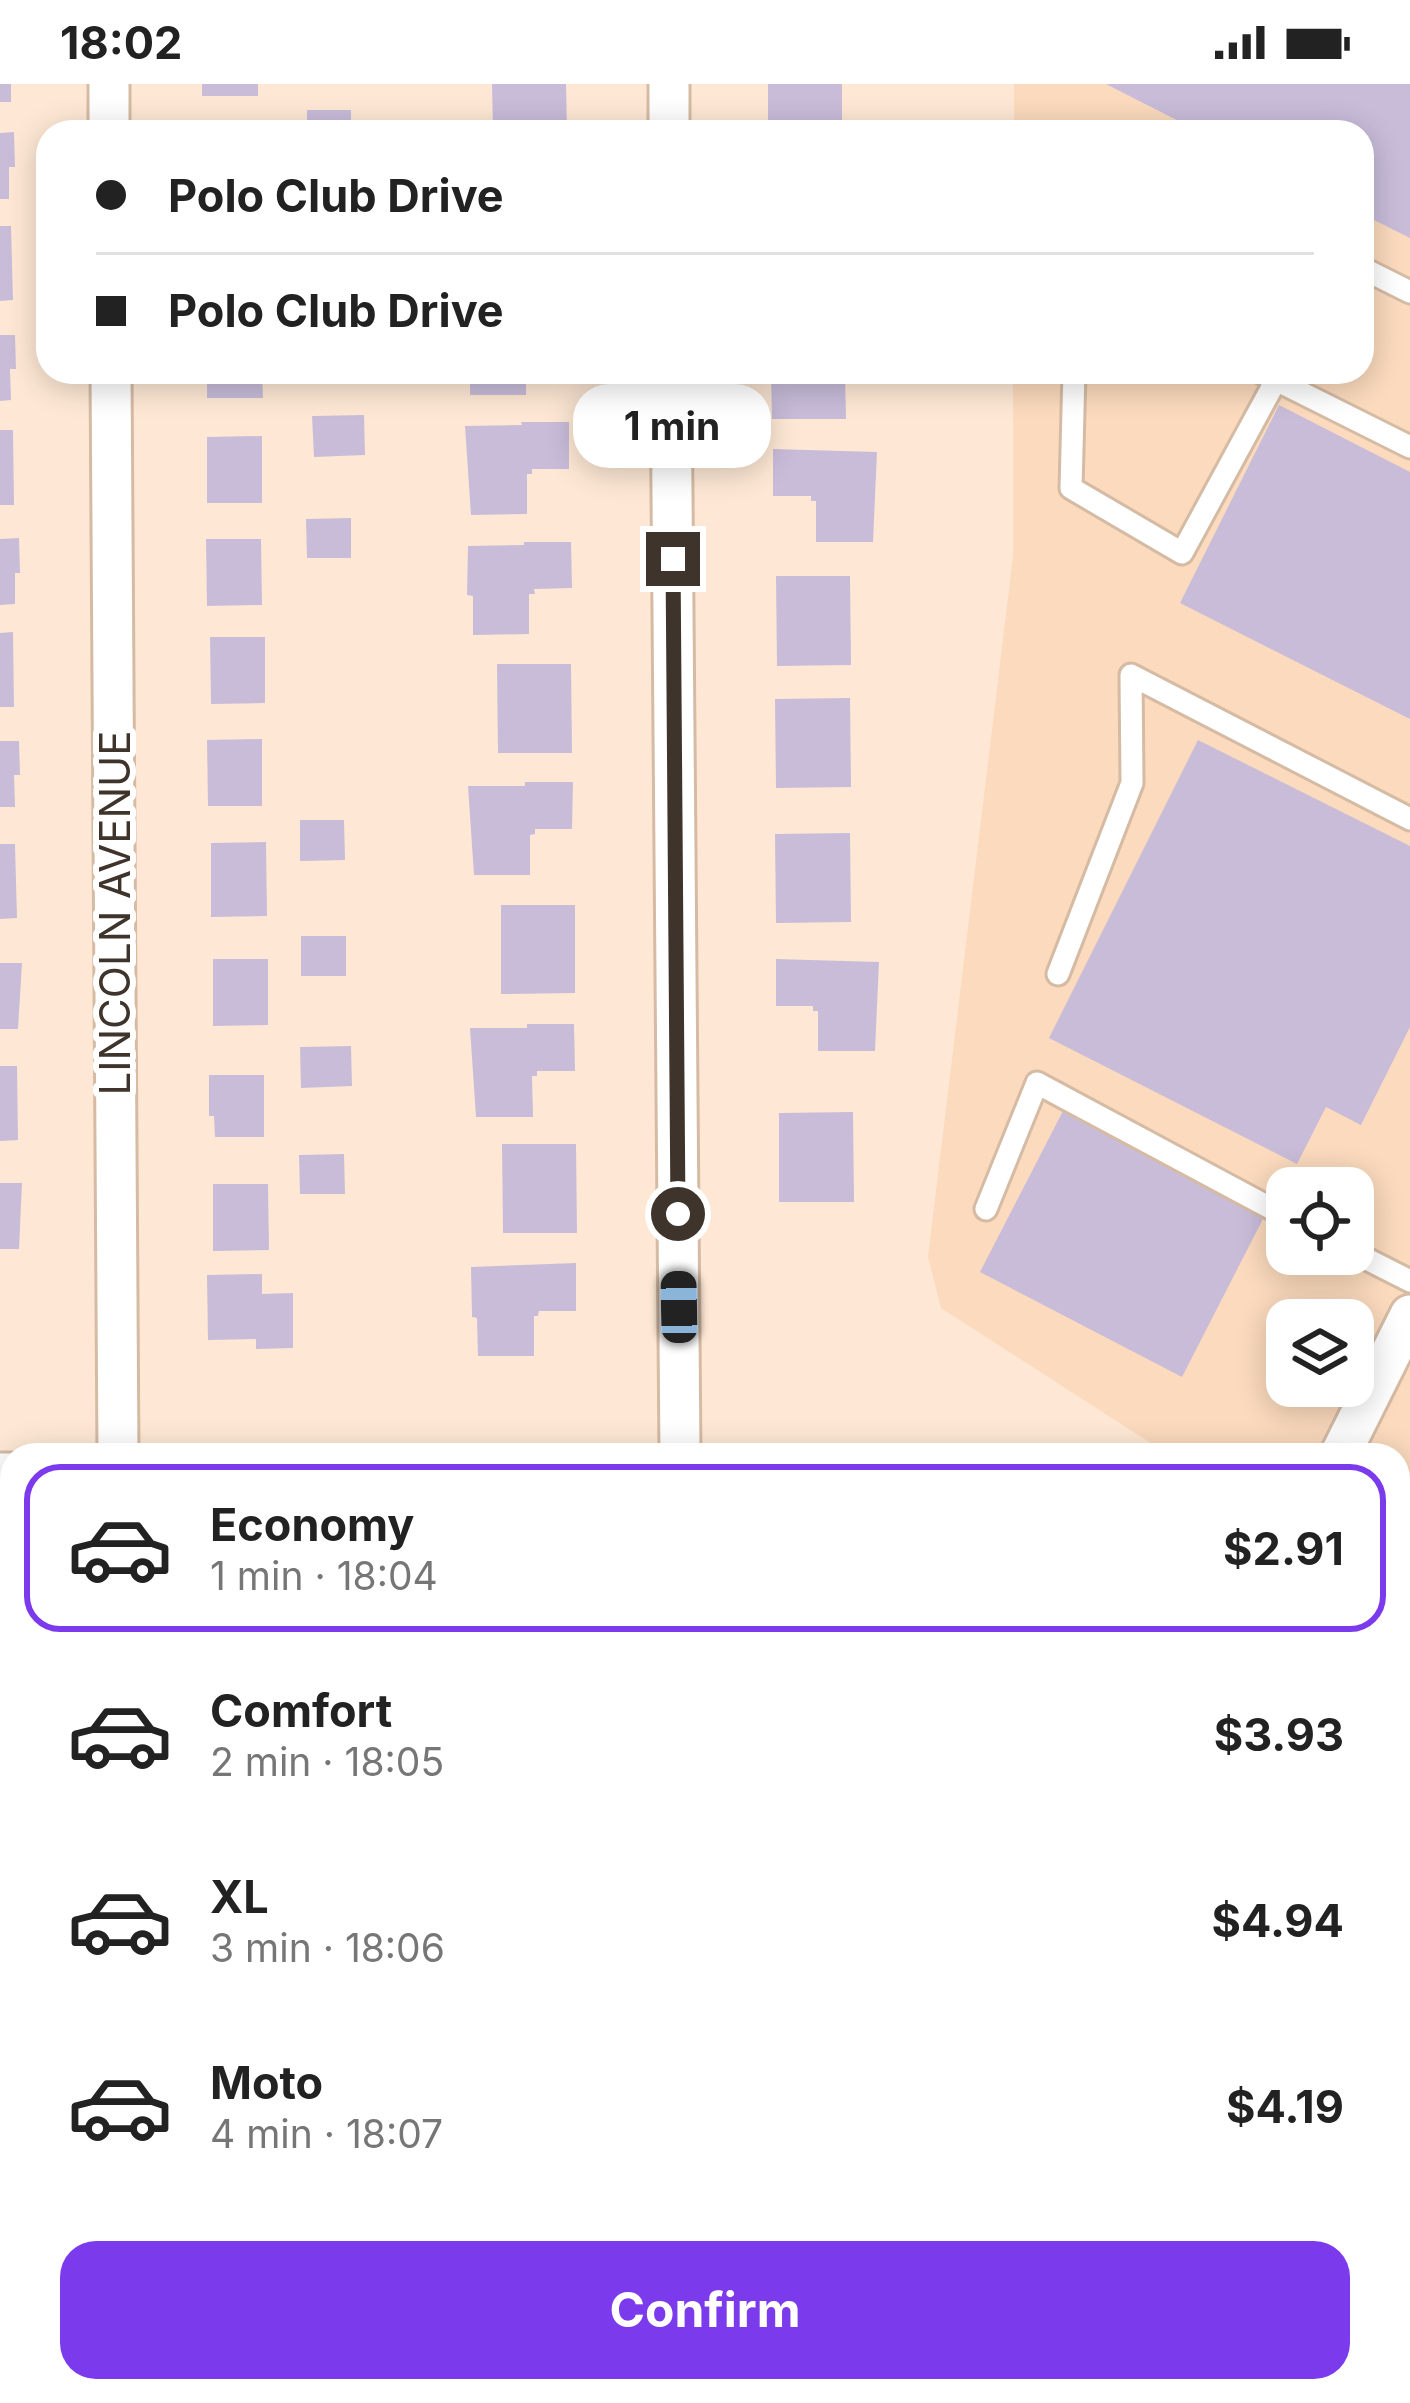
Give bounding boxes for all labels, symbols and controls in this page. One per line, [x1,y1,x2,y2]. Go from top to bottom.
text: 18:02 [60,15,182,70]
text: Polo Club Drive [168,168,504,223]
text: Polo Club Drive [168,283,504,338]
callout: 1 min [574,385,772,469]
text: 1 min [624,402,720,449]
route end [646,532,700,586]
street label: LINCOLN AVENUE [89,730,140,1096]
map controls [1266,1167,1374,1407]
button: locate [1266,1167,1374,1275]
route start [651,1187,705,1241]
car [660,1271,698,1343]
button: layers [1266,1299,1374,1407]
icon: car [66,1494,174,1602]
text: Economy [210,1497,414,1552]
text: $2.91 [1223,1521,1344,1576]
text: 1 min · 18:04 [210,1552,438,1599]
icon: car [66,1680,174,1788]
text: Comfort [210,1683,392,1738]
text: $3.93 [1214,1707,1344,1762]
text: 2 min · 18:05 [210,1738,444,1785]
icon: car [66,1866,174,1974]
text: XL [210,1869,269,1924]
text: $4.94 [1212,1893,1344,1948]
text: 3 min · 18:06 [210,1924,445,1971]
icon: car [66,2052,174,2160]
text: Moto [210,2055,323,2110]
text: $4.19 [1226,2079,1344,2134]
text: 4 min · 18:07 [210,2110,443,2157]
button: Confirm [60,2241,1350,2379]

